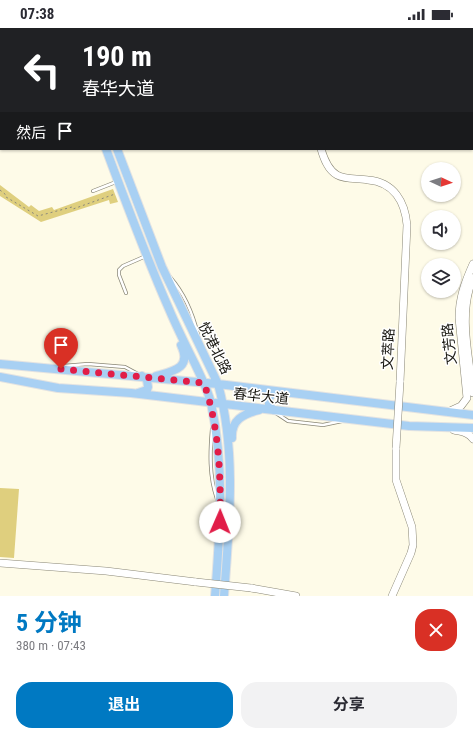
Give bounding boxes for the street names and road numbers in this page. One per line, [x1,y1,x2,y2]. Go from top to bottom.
street label: 悦港北路 [196,319,234,377]
street label: 文芳路 [439,322,459,366]
street label: 文萃路 [379,328,397,370]
street label: 春华大道 [232,385,290,407]

